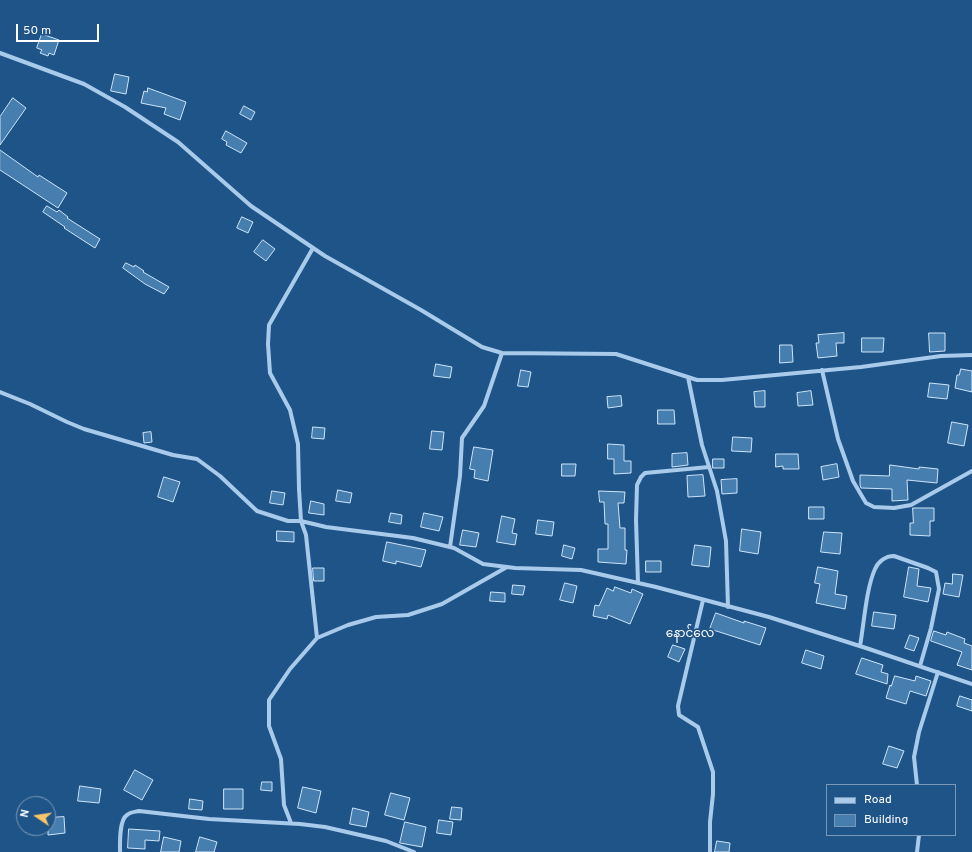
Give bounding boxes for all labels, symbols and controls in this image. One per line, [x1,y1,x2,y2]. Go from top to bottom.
scale bar [18,16,101,42]
text: 50 m [23,23,51,39]
district label: နောင်လေ [666,628,714,642]
legend [826,784,956,836]
text: Road [864,792,892,808]
north arrow [16,796,56,836]
text: N [18,808,33,819]
text: Building [864,812,908,828]

